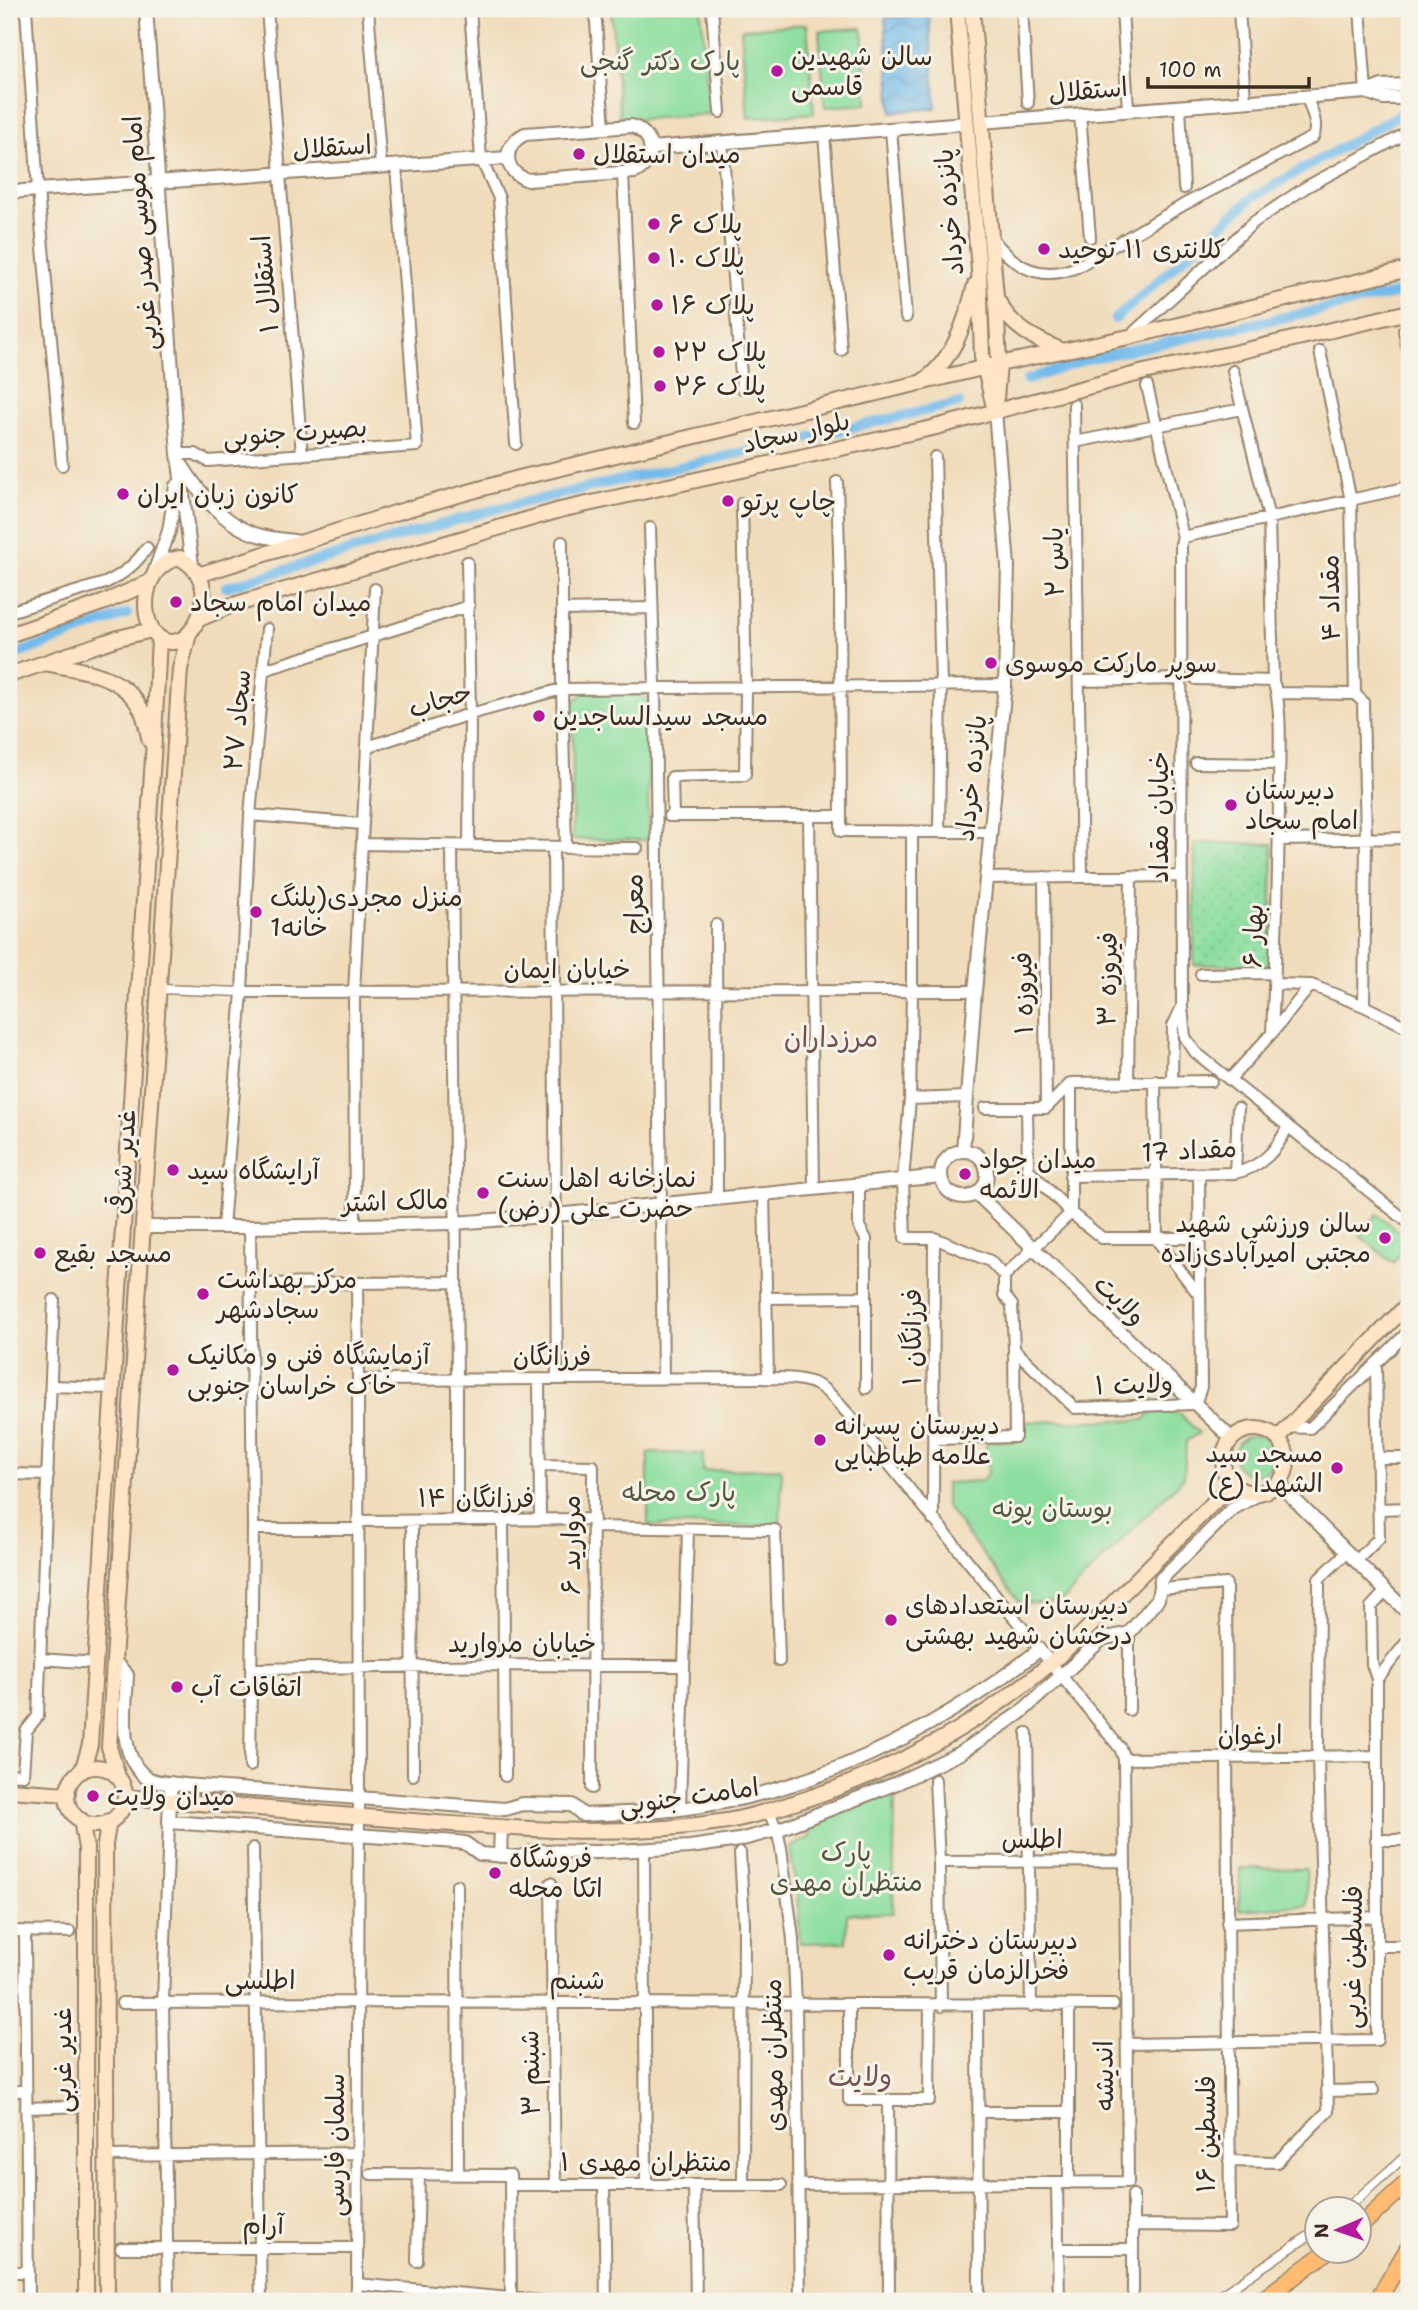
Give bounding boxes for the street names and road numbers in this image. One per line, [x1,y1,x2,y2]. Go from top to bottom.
street label: استقلال [1047,69,1129,110]
street label: امام موسی صدر غربی [114,114,168,352]
street label: استقلال [291,126,373,167]
street label: پانزده خرداد [926,147,971,277]
street label: استقلال ۱ [243,234,286,334]
street label: بلوار سجاد [739,402,853,461]
street label: بصیرت جنوبی [222,409,368,454]
street label: یاس ۲ [1035,527,1072,597]
street label: مقداد ۴ [1311,554,1348,642]
street label: سجاد ۲۷ [215,668,258,772]
street label: حجاب [404,673,476,726]
street label: پانزده خرداد [946,713,995,843]
street label: خیابان مقداد [1141,751,1176,883]
street label: معراج [615,873,653,935]
street label: بهار ۶ [1234,903,1271,969]
street label: فیروزه ۳ [1088,931,1125,1027]
street label: خیابان ایمان [503,951,631,986]
street label: فیروزه ۱ [1004,951,1041,1035]
street label: غدیر شرقی [101,1108,144,1216]
street label: مقداد 17 [1141,1130,1237,1169]
street label: مالک اشتر [339,1181,449,1220]
street label: ولایت [1087,1266,1154,1333]
street label: فرزانگان ۱ [894,1289,929,1385]
street label: فرزانگان [513,1338,591,1373]
street label: ولایت ۱ [1094,1365,1174,1402]
street label: فرزانگان ۱۴ [418,1480,534,1515]
street label: مروارید ۶ [553,1495,588,1595]
street label: خیابان مروارید [448,1625,596,1660]
street label: ارغوان [1217,1716,1283,1753]
street label: امامت جنوبی [617,1768,761,1823]
street label: اطلس [1001,1821,1063,1856]
street label: فلسطین غربی [1333,1885,1370,2029]
street label: اطلسی [225,1962,295,1997]
street label: شبنم [549,1962,605,2000]
street label: منتظران مهدی [754,1978,791,2132]
street label: غدیر غربی [44,2007,79,2113]
street label: شبنم ۳ [511,2030,551,2116]
street label: اندیشه [1085,2040,1122,2112]
street label: سلمان فارسی [317,2073,352,2217]
street label: فلسطین ۱۶ [1188,2075,1223,2193]
street label: منتظران مهدی ۱ [560,2144,732,2179]
street label: آرام [242,2207,285,2245]

